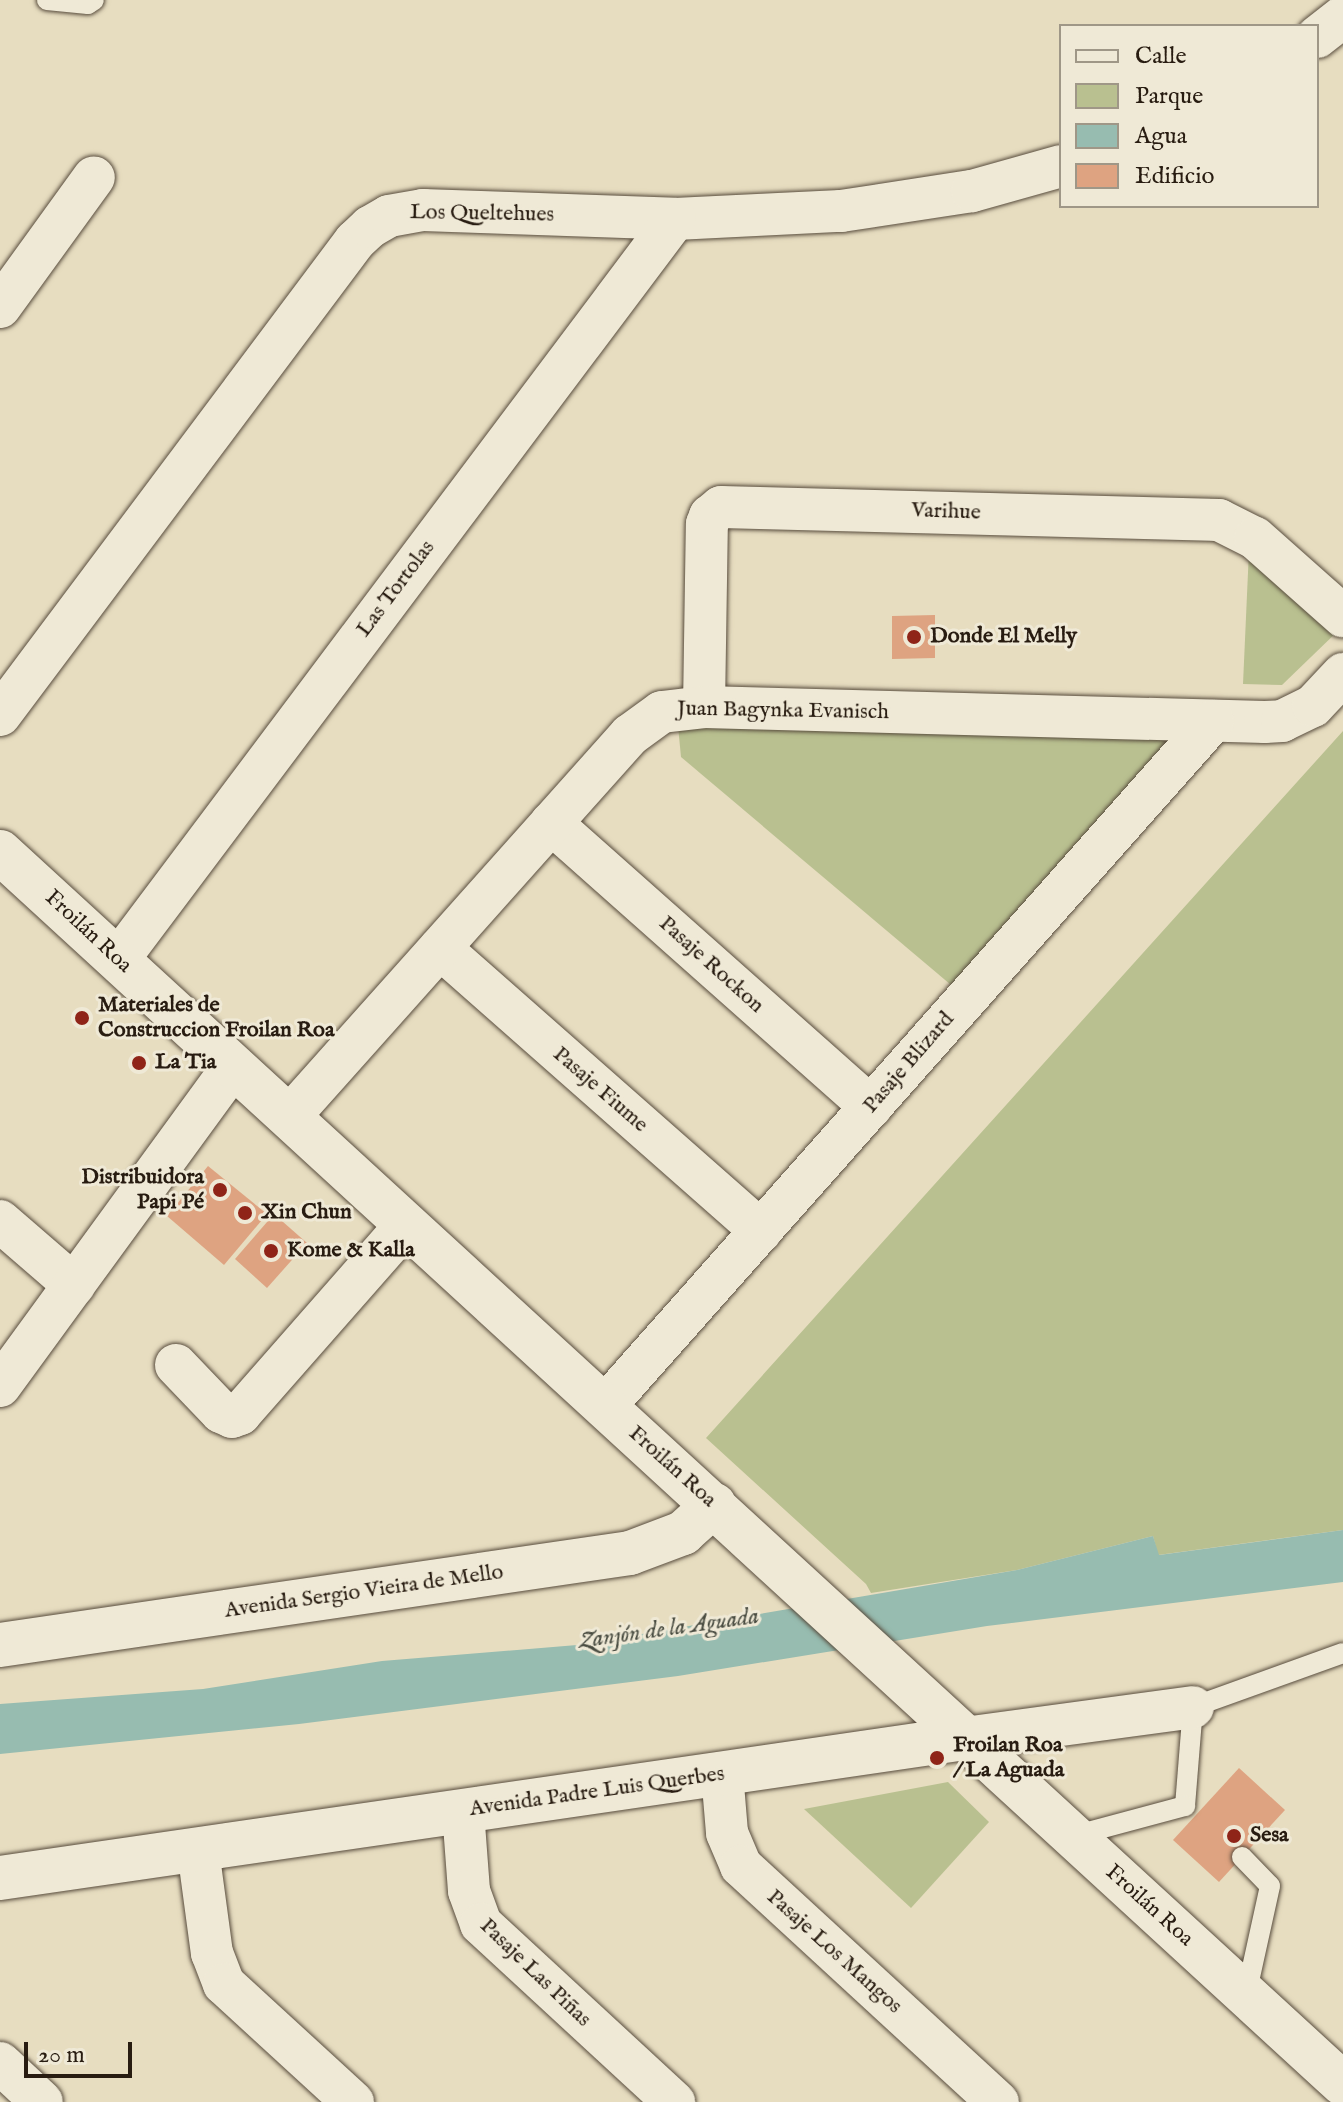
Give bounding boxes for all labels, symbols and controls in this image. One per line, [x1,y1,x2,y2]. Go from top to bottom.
legend [1059,24,1319,208]
text: Calle [1135,41,1187,72]
text: Parque [1135,81,1203,112]
text: Agua [1135,121,1187,152]
text: Edificio [1135,161,1214,192]
street label: Los Queltehues [410,200,554,228]
street label: Varihue [911,498,981,526]
street label: Las Tortolas [351,535,441,643]
place label: Donde El Melly [930,624,1077,650]
marker: Donde El Melly [905,628,923,646]
street label: Juan Bagynka Evanisch [677,696,889,726]
street label: Froilán Roa [39,885,137,979]
street label: Pasaje Rockon [653,911,769,1019]
place label: Materiales de Construccion Froilan Roa [98,992,334,1044]
street label: Pasaje Blizard [858,1007,960,1119]
marker: Materiales de Construccion Froilan Roa [73,1009,91,1027]
street label: Pasaje Fiume [547,1041,653,1139]
place label: La Tia [155,1050,216,1076]
marker: La Tia [130,1054,148,1072]
place label: Distribuidora Papi Pé [81,1164,204,1216]
marker: Distribuidora Papi Pé [211,1181,229,1199]
place label: Xin Chun [261,1200,352,1226]
marker: Xin Chun [236,1204,254,1222]
place label: Kome & Kalla [287,1238,415,1264]
marker: Kome & Kalla [262,1242,280,1260]
street label: Froilán Roa [622,1421,722,1513]
street label: Avenida Sergio Vieira de Mello [223,1559,505,1625]
water label: Zanjón de la Aguada [577,1602,761,1656]
place label: Froilan Roa / La Aguada [953,1732,1064,1784]
marker: Froilan Roa / La Aguada [928,1749,946,1767]
street label: Avenida Padre Luis Querbes [468,1761,726,1823]
place label: Sesa [1250,1823,1289,1849]
marker: Sesa [1225,1827,1243,1845]
street label: Froilán Roa [1099,1860,1199,1952]
street label: Pasaje Los Mangos [761,1884,907,2020]
street label: Pasaje Las Piñas [474,1913,596,2033]
scale bar [28,2026,136,2076]
text: 20 m [38,2040,85,2071]

